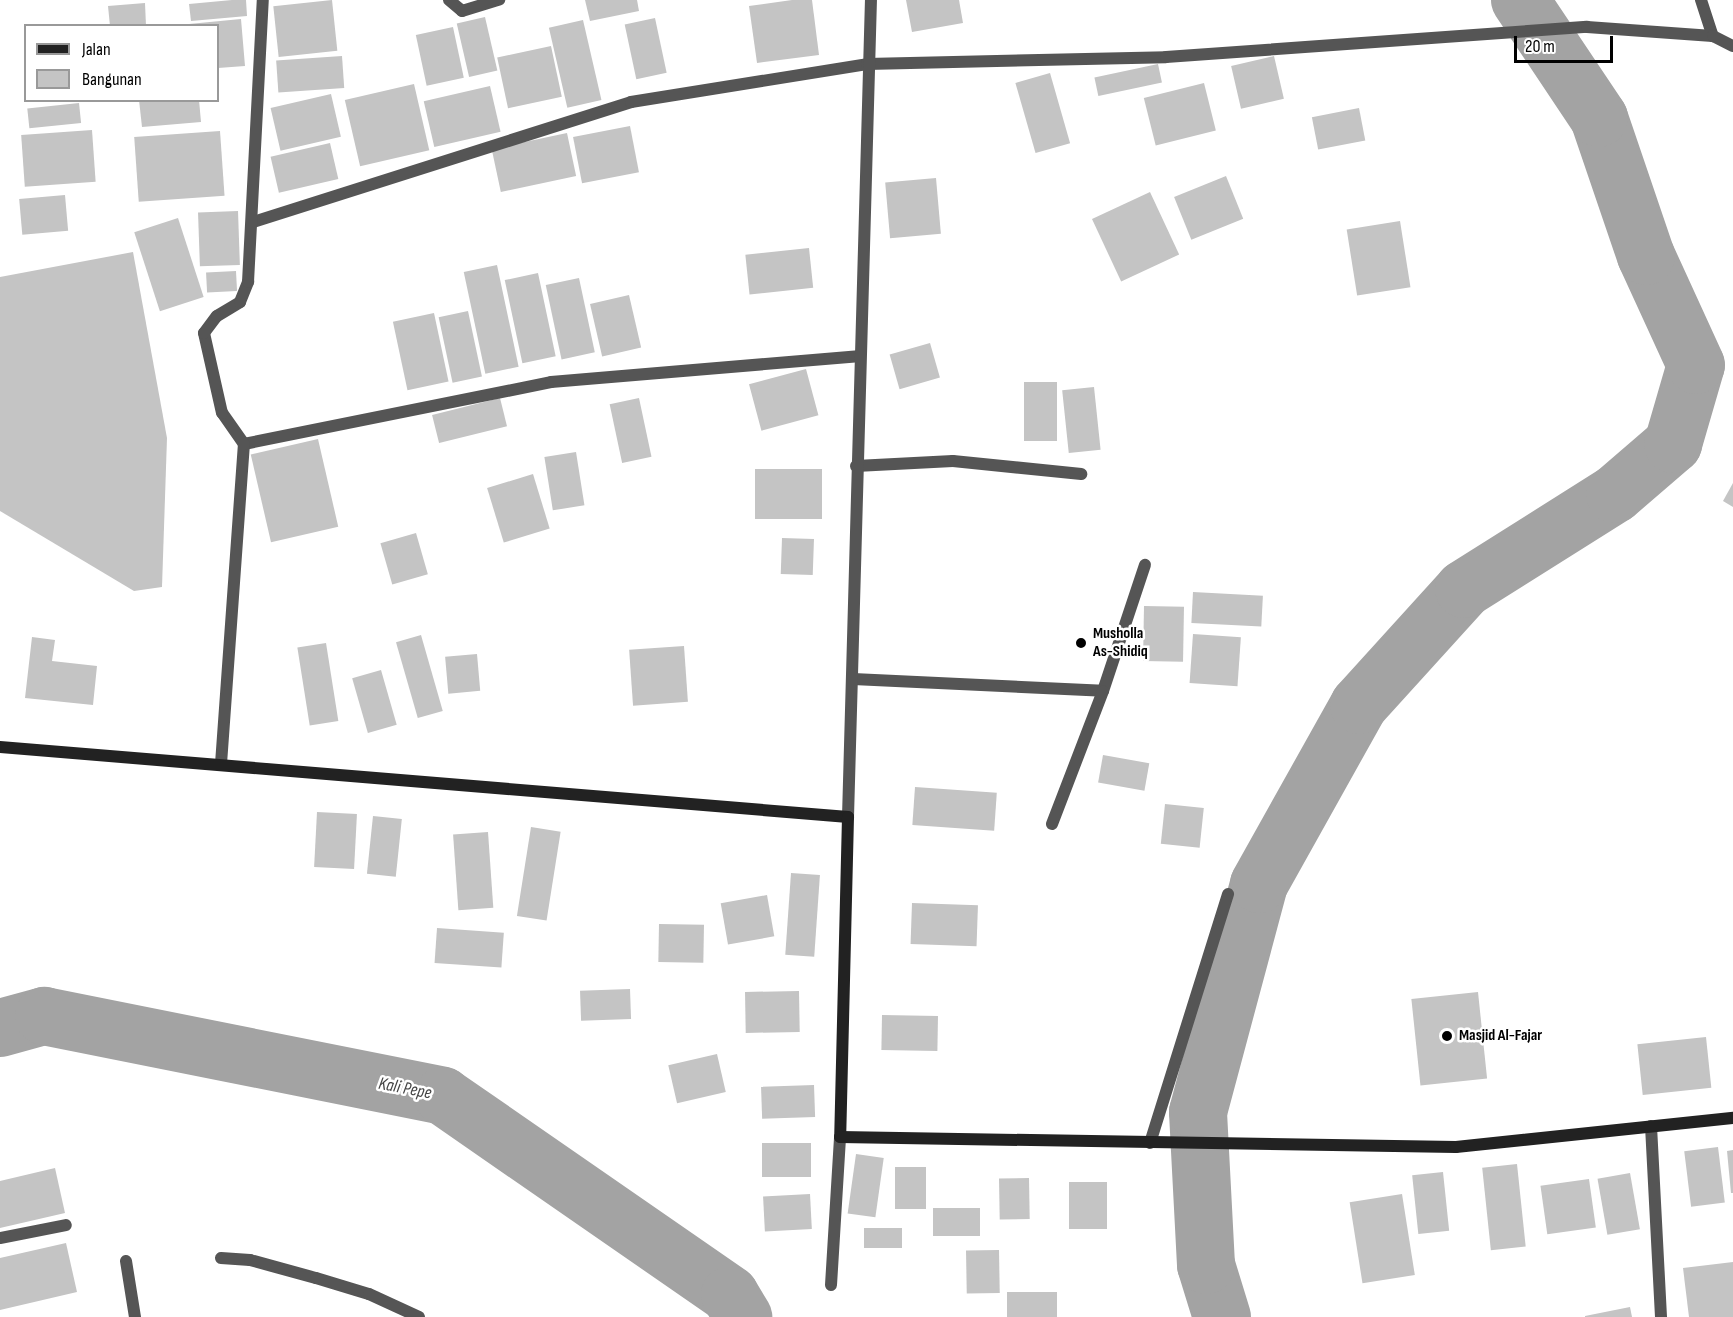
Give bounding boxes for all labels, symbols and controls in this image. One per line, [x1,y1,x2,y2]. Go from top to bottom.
legend [24,24,219,102]
scale bar [1517,24,1616,62]
text: 20 m [1525,36,1555,57]
text: Jalan [82,39,111,60]
text: Bangunan [82,69,142,90]
place label: Musholla As-Shidiq [1093,624,1148,662]
marker: Musholla As-Shidiq [1074,636,1088,650]
place label: Masjid Al-Fajar [1459,1026,1542,1046]
marker: Masjid Al-Fajar [1440,1029,1454,1043]
water label: Kali Pepe [377,1073,433,1105]

